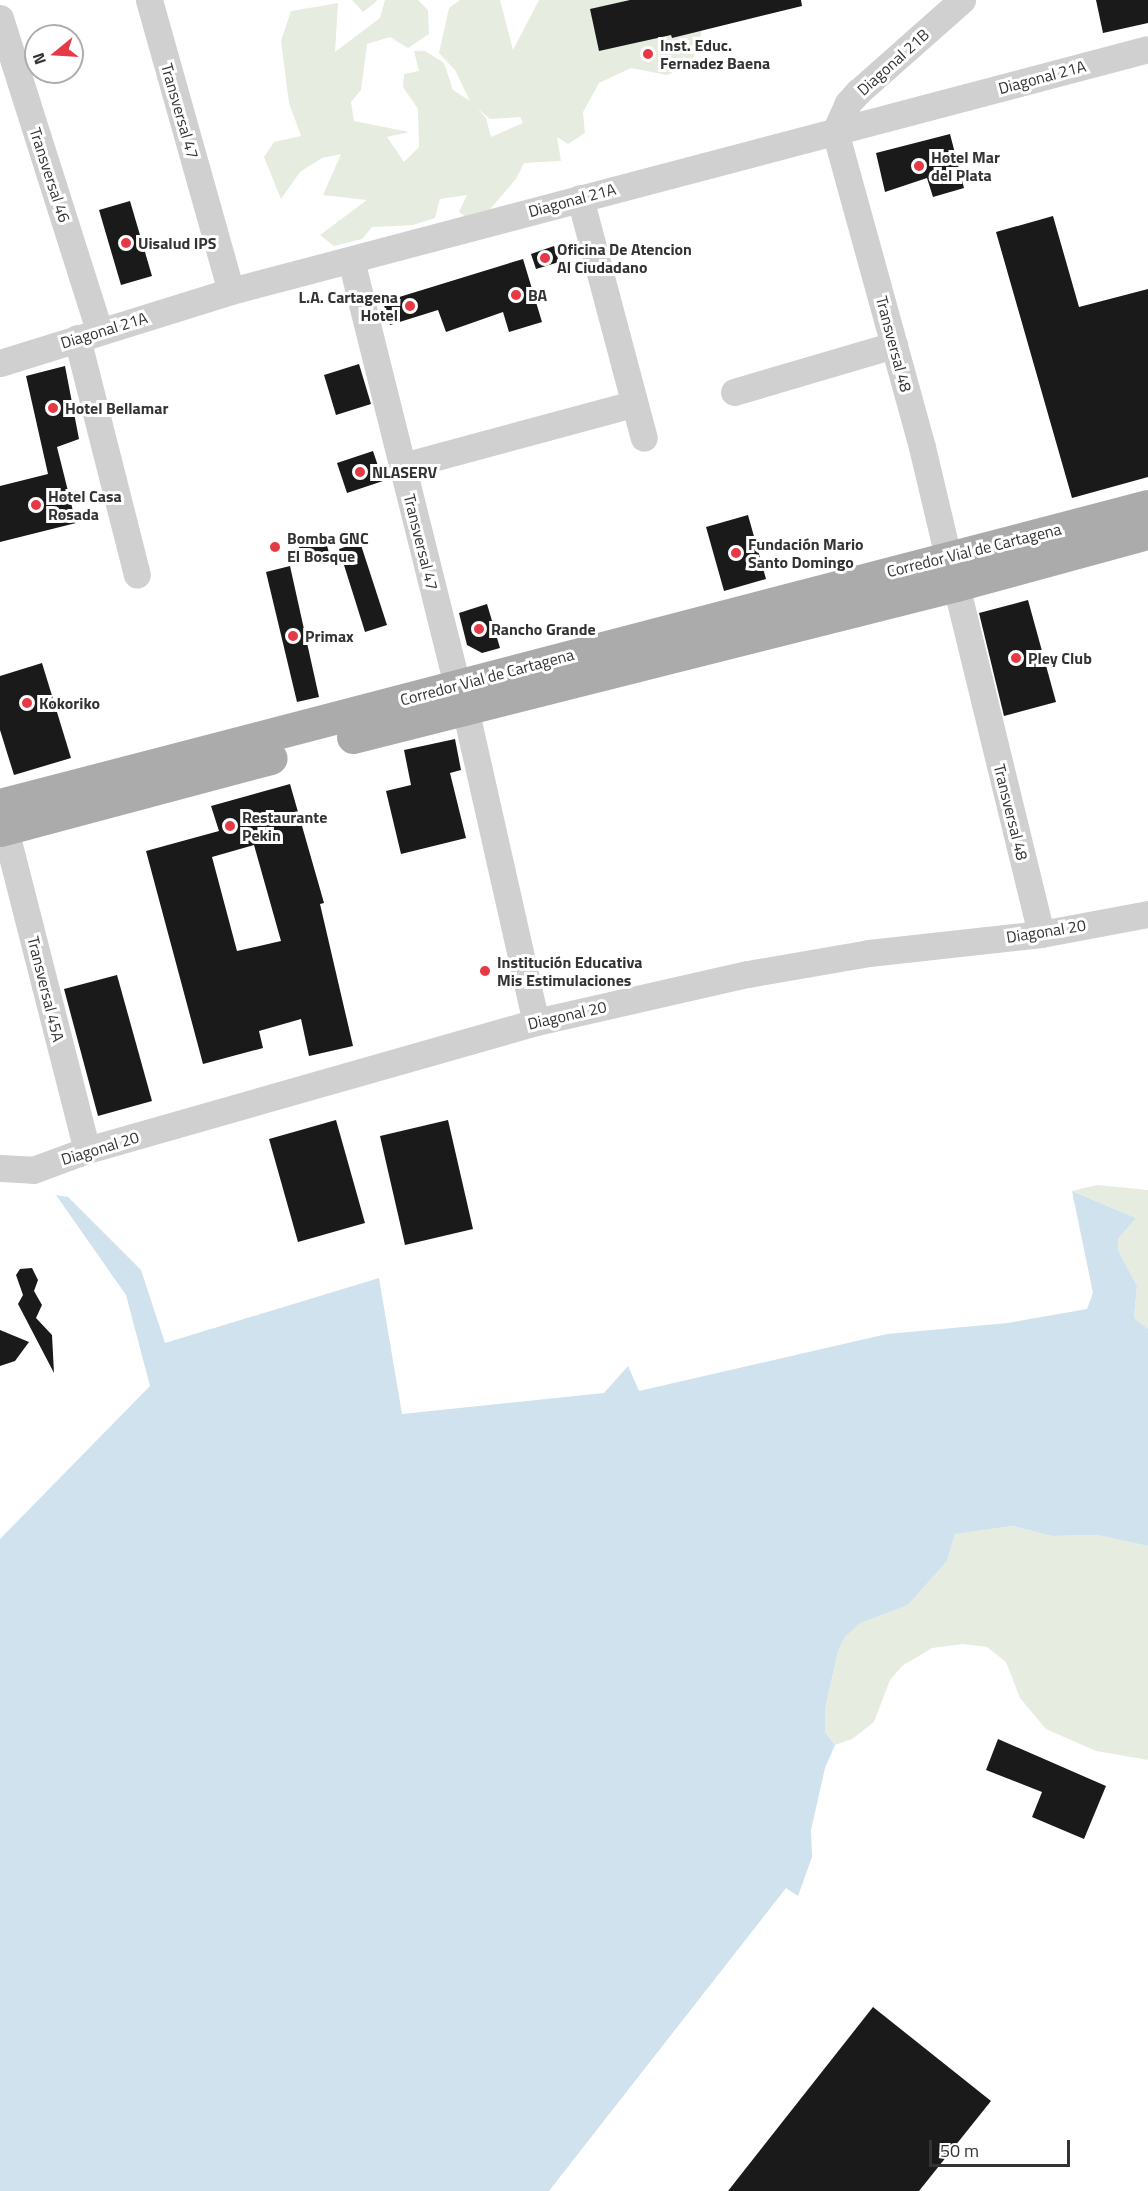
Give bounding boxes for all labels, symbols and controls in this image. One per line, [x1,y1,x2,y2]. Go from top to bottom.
north arrow [24,24,84,84]
street label: Diagonal 21B [853,25,933,99]
place label: Inst. Educ. Fernadez Baena [660,35,770,73]
marker: Inst. Educ. Fernadez Baena [641,47,655,61]
text: N [26,50,52,68]
street label: Diagonal 21A [996,56,1088,98]
street label: Transversal 47 [157,61,203,161]
street label: Transversal 46 [26,125,74,225]
place label: Hotel Mar del Plata [931,147,1000,185]
marker: Hotel Mar del Plata [912,159,926,173]
street label: Diagonal 21A [526,179,618,221]
place label: Uisalud IPS [138,233,216,253]
marker: Uisalud IPS [119,236,133,250]
place label: Oficina De Atencion Al Ciudadano [557,239,692,277]
marker: Oficina De Atencion Al Ciudadano [538,251,552,265]
place label: BA [528,285,547,305]
place label: L.A. Cartagena Hotel [299,287,398,325]
marker: BA [509,288,523,302]
street label: Transversal 48 [872,294,916,394]
marker: L.A. Cartagena Hotel [403,299,417,313]
street label: Diagonal 21A [58,308,150,352]
place label: Hotel Bellamar [65,398,168,418]
marker: Hotel Bellamar [46,401,60,415]
place label: NLASERV [372,462,437,482]
marker: NLASERV [353,465,367,479]
place label: Hotel Casa Rosada [48,486,122,524]
street label: Transversal 47 [400,492,442,592]
marker: Hotel Casa Rosada [29,498,43,512]
street label: Corredor Vial de Cartagena [885,519,1063,581]
place label: Bomba GNC El Bosque [287,528,369,566]
place label: Fundación Mario Santo Domingo [748,534,864,572]
marker: Bomba GNC El Bosque [268,540,282,554]
marker: Fundación Mario Santo Domingo [729,546,743,560]
place label: Rancho Grande [491,619,596,639]
marker: Rancho Grande [472,622,486,636]
place label: Primax [305,626,354,646]
marker: Primax [286,629,300,643]
street label: Corredor Vial de Cartagena [398,645,576,709]
place label: Pley Club [1028,648,1092,668]
marker: Pley Club [1009,651,1023,665]
place label: Kokoriko [39,693,100,713]
marker: Kokoriko [20,696,34,710]
street label: Transversal 48 [990,762,1032,862]
place label: Restaurante Pekin [242,807,327,845]
marker: Restaurante Pekin [223,819,237,833]
street label: Diagonal 20 [1005,915,1087,947]
street label: Transversal 45A [24,934,68,1044]
place label: Institución Educativa Mis Estimulaciones [497,952,642,990]
marker: Institución Educativa Mis Estimulaciones [478,964,492,978]
street label: Diagonal 20 [526,997,608,1033]
street label: Diagonal 20 [59,1127,141,1169]
scale bar [932,2128,1073,2166]
text: 50 m [940,2137,979,2164]

